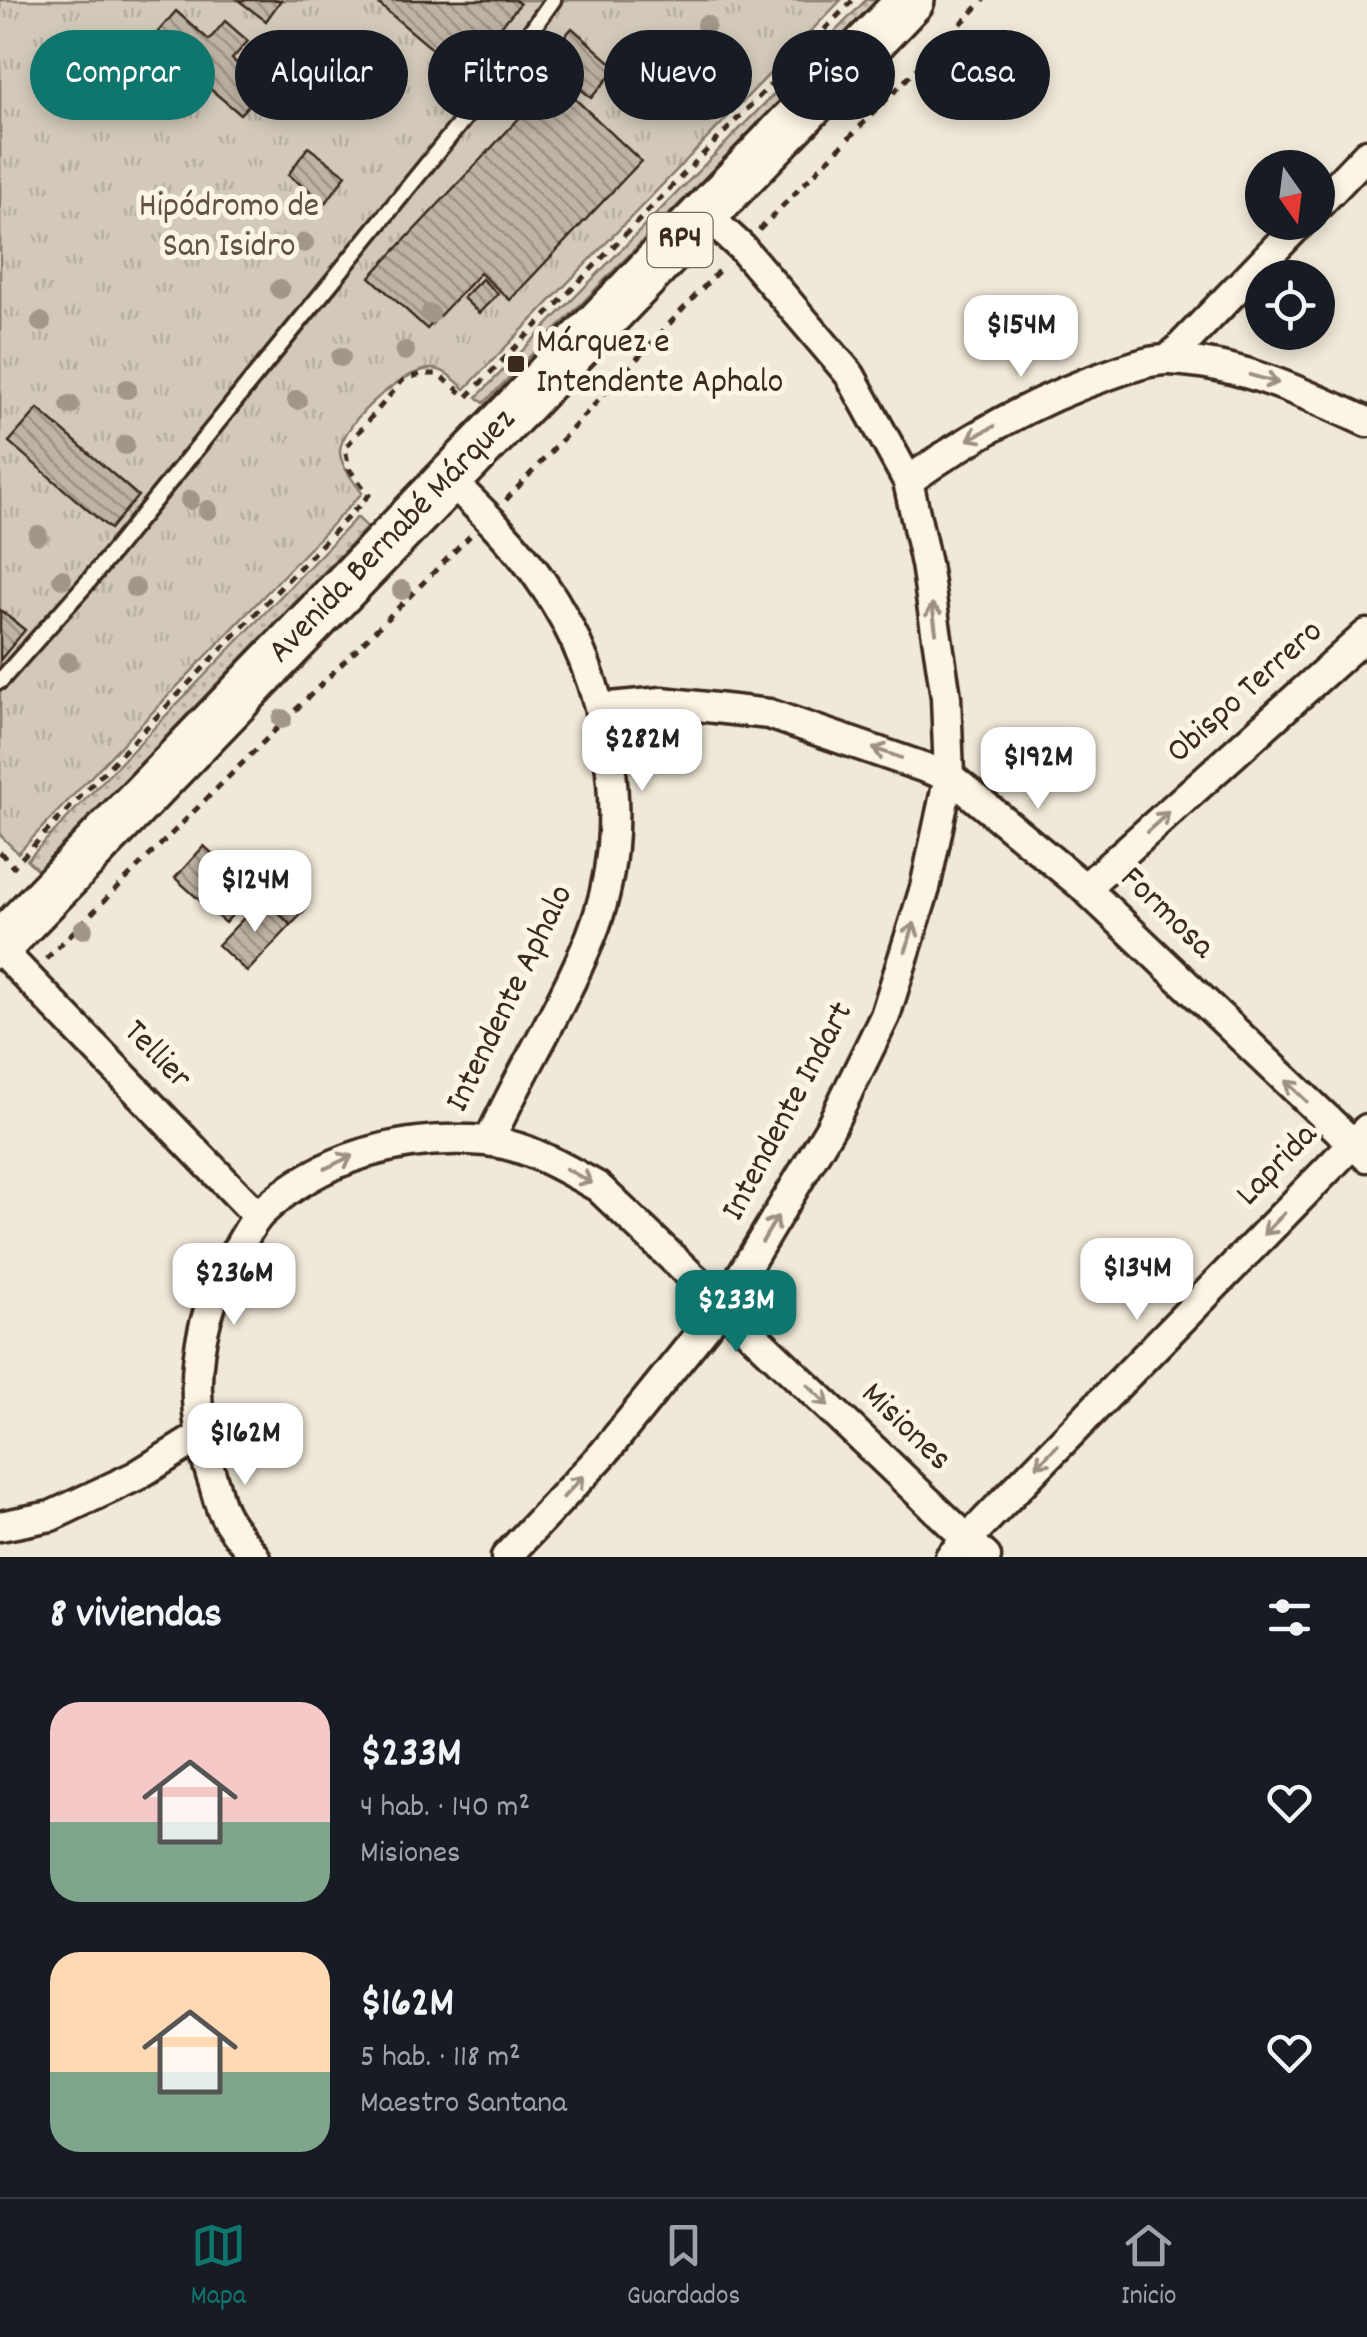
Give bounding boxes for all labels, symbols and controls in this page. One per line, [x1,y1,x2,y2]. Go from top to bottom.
chip: Comprar [30,30,215,120]
chip: Alquilar [235,30,408,120]
chip: Filtros [428,30,584,120]
chip: Nuevo [604,30,752,120]
chip: Piso [772,30,895,120]
chip: Casa [915,30,1050,120]
north arrow [1245,150,1335,240]
map controls [1245,150,1335,350]
park label: Hipódromo de San Isidro [139,183,319,273]
road number: RP4 [648,213,712,267]
button: locate [1245,260,1335,350]
pin: $154M [951,295,1091,380]
text: $154M [986,304,1056,350]
place label: Márquez e Intendente Aphalo [536,319,783,409]
marker: Márquez e Intendente Aphalo [505,353,527,375]
one-way arrow [1247,370,1279,389]
street label: Avenida Bernabé Márquez [257,398,529,676]
one-way arrow [966,424,996,443]
one-way arrow [924,602,943,635]
street label: Obispo Terrero [1157,609,1335,777]
pin: $282M [572,709,712,794]
text: $282M [604,718,680,764]
pin: $192M [968,727,1108,812]
text: $192M [1003,736,1073,782]
one-way arrow [871,742,903,760]
one-way arrow [1145,811,1170,834]
pin: $124M [185,850,325,935]
street label: Formosa [1107,856,1225,972]
text: $124M [220,859,290,905]
street label: Intendente Aphalo [434,877,588,1121]
one-way arrow [902,922,920,954]
street label: Intendente Indart [710,994,868,1230]
street label: Tellier [110,1010,202,1102]
one-way arrow [1284,1080,1309,1103]
street label: Laprida [1226,1113,1331,1219]
one-way arrow [323,1152,353,1171]
one-way arrow [564,1167,593,1187]
one-way arrow [1263,1211,1287,1235]
one-way arrow [760,1215,780,1244]
pin: $134M [1067,1238,1207,1323]
pin: $236M [164,1243,304,1328]
text: $134M [1102,1247,1172,1293]
text: $236M [195,1252,273,1298]
pin: $233M [666,1270,806,1355]
text: $233M [697,1279,775,1325]
street label: Misiones [848,1372,962,1484]
one-way arrow [806,1383,830,1407]
pin: $162M [175,1403,315,1488]
text: $162M [209,1412,281,1458]
one-way arrow [1036,1444,1060,1468]
one-way arrow [561,1475,584,1500]
text: 8 viviendas [50,1587,222,1647]
icon: filters [1262,1590,1317,1645]
text: $233M [360,1726,462,1786]
icon: home [130,1742,250,1862]
icon: heart [1262,1775,1317,1830]
text: 4 hab. · 140 m² [360,1786,530,1832]
text: Misiones [360,1832,461,1878]
text: $162M [360,1976,454,2036]
icon: home [130,1992,250,2112]
icon: heart [1262,2025,1317,2080]
text: 5 hab. · 118 m² [360,2036,521,2082]
text: Maestro Santana [360,2082,567,2128]
tab: Mapa [190,2218,246,2318]
tab: Guardados [627,2218,740,2318]
tab: Inicio [1121,2218,1177,2318]

